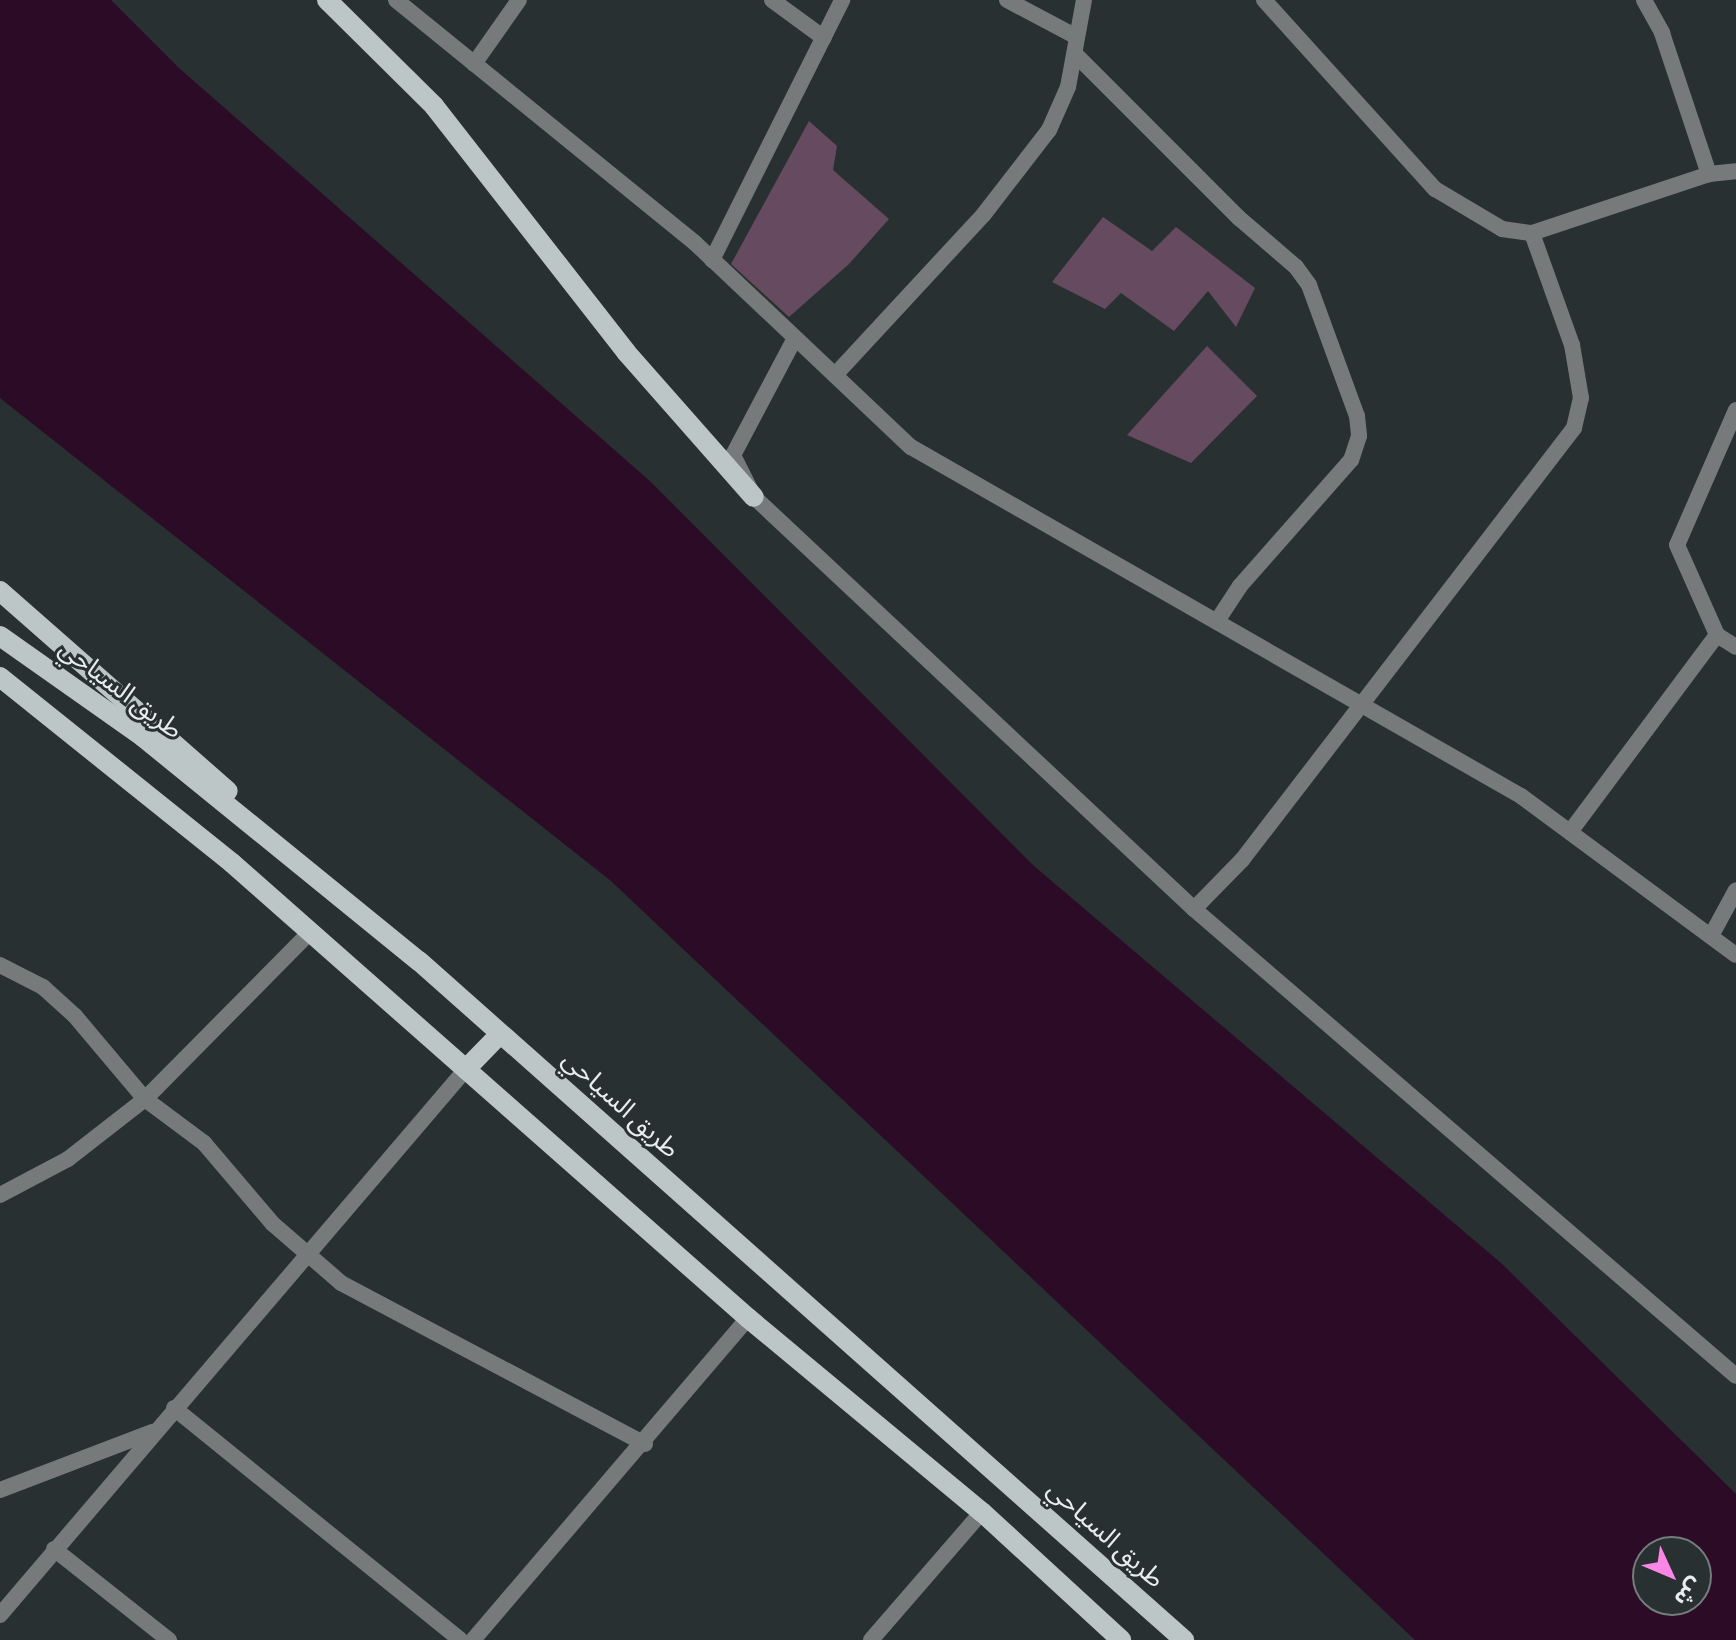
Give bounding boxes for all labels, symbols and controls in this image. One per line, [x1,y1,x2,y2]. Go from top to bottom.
street label: طريق السياحي [52,633,188,747]
street label: طريق السياحي [555,1044,685,1166]
street label: طريق السياحي [1040,1474,1170,1596]
north arrow [1632,1536,1712,1616]
text: ش [1668,1571,1708,1612]

